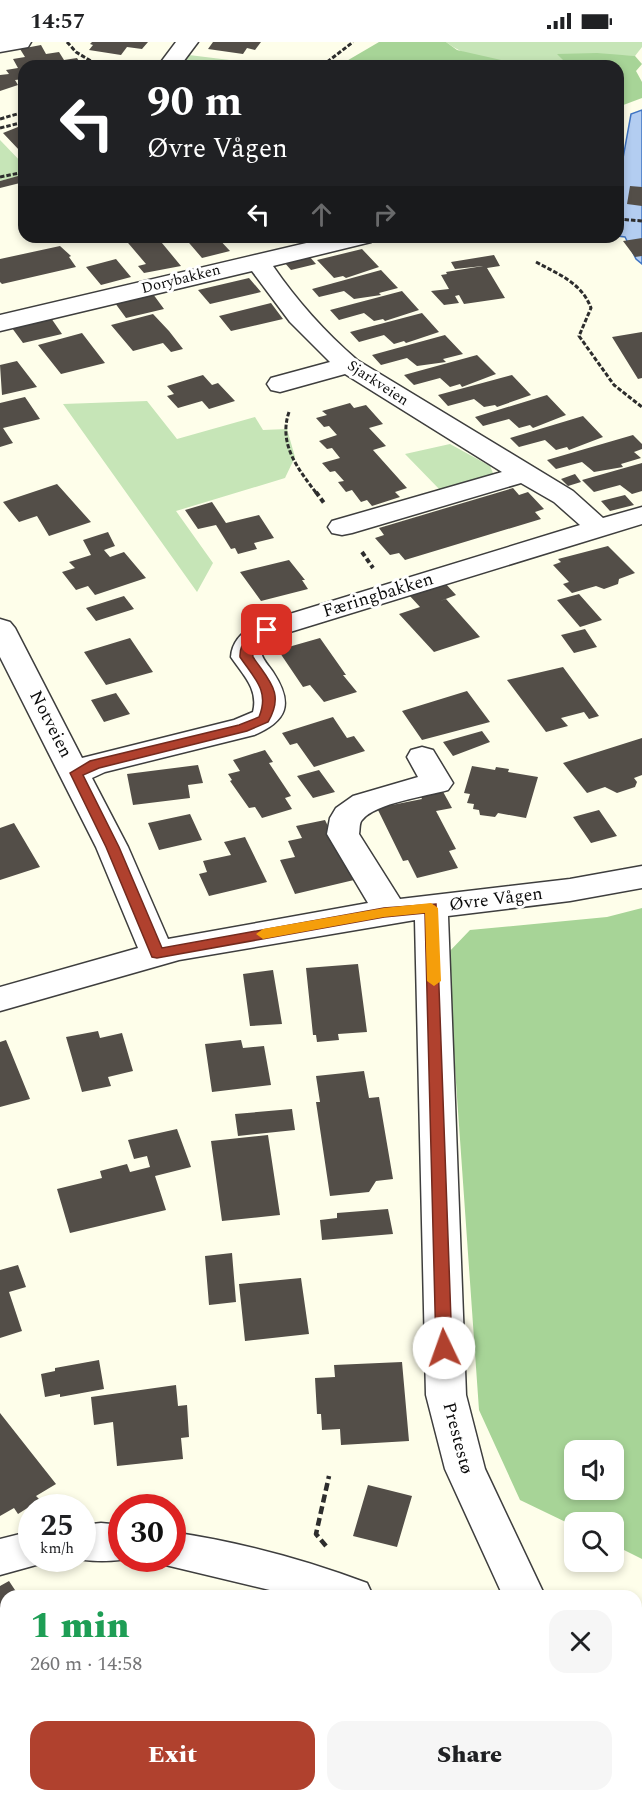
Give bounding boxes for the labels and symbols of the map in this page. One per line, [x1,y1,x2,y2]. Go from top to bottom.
street label: Dorybakken [139,258,223,300]
street label: Sjarkveien [343,354,414,412]
street label: Færingbakken [319,565,437,625]
pin [241,604,292,655]
street label: Notveien [22,686,80,762]
street label: Øvre Vågen [448,880,544,918]
position arrow [412,1316,476,1380]
street label: Prestestø [435,1399,481,1477]
speed limit sign: 30 [108,1494,186,1572]

